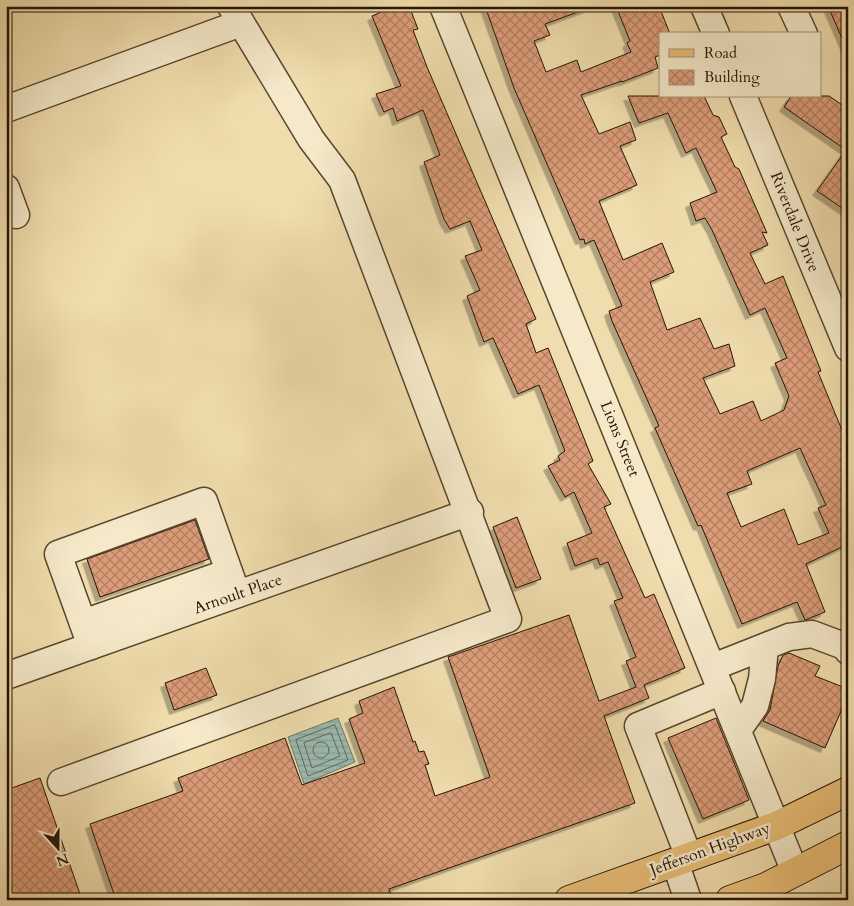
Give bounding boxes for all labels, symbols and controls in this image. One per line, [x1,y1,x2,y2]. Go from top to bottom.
legend [659,32,822,98]
text: Road [704,43,737,63]
text: Building [704,67,760,87]
street label: Riverdale Drive [765,168,825,276]
street label: Lions Street [595,398,645,480]
street label: Arnoult Place [191,569,285,619]
street label: Jefferson Highway [645,817,774,882]
north arrow [32,824,82,874]
text: N [53,849,72,871]

